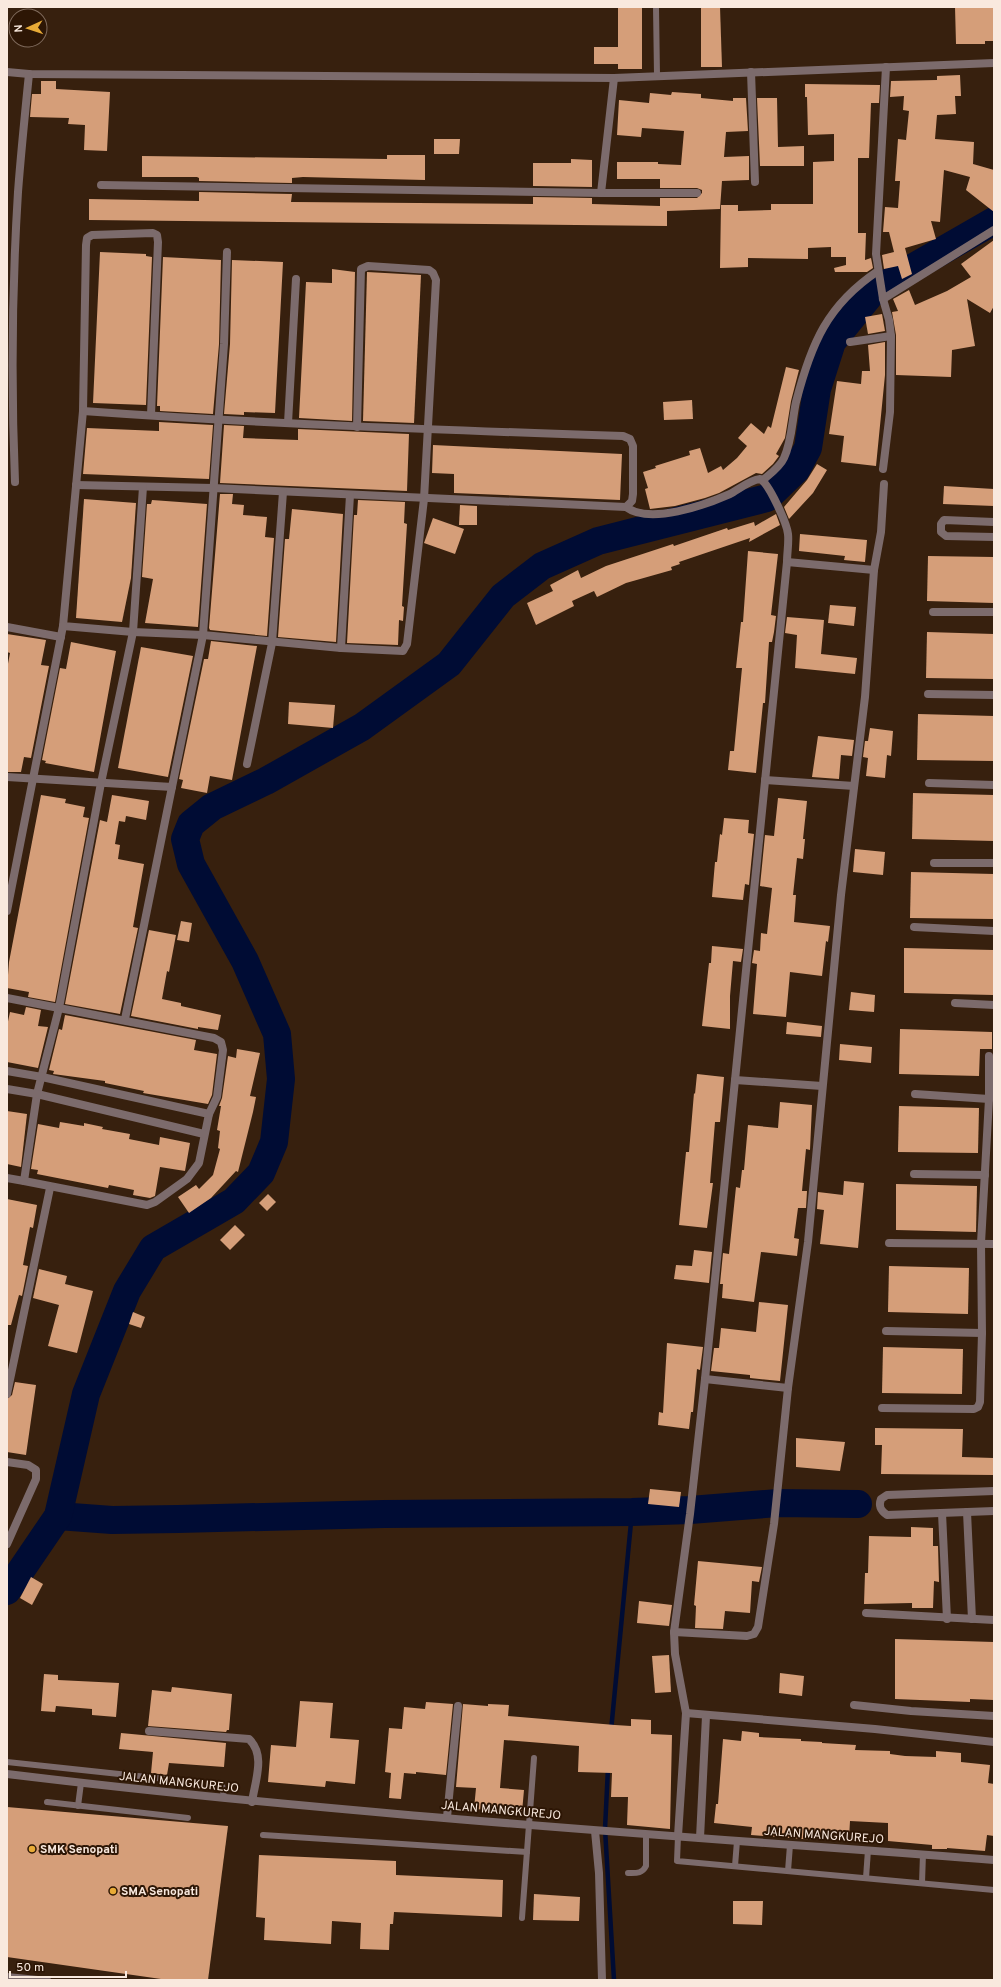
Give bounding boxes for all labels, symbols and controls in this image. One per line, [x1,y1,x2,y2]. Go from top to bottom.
north arrow [8,8,48,48]
text: N [12,24,26,33]
street label: JALAN MANGKUREJO [118,1769,240,1797]
street label: JALAN MANGKUREJO [440,1798,562,1824]
street label: JALAN MANGKUREJO [763,1824,885,1848]
place label: SMK Senopati [40,1842,118,1858]
marker: SMK Senopati [27,1844,37,1854]
place label: SMA Senopati [121,1884,198,1900]
marker: SMA Senopati [108,1886,118,1896]
scale bar [10,1953,126,1979]
text: 50 m [16,1960,44,1976]

